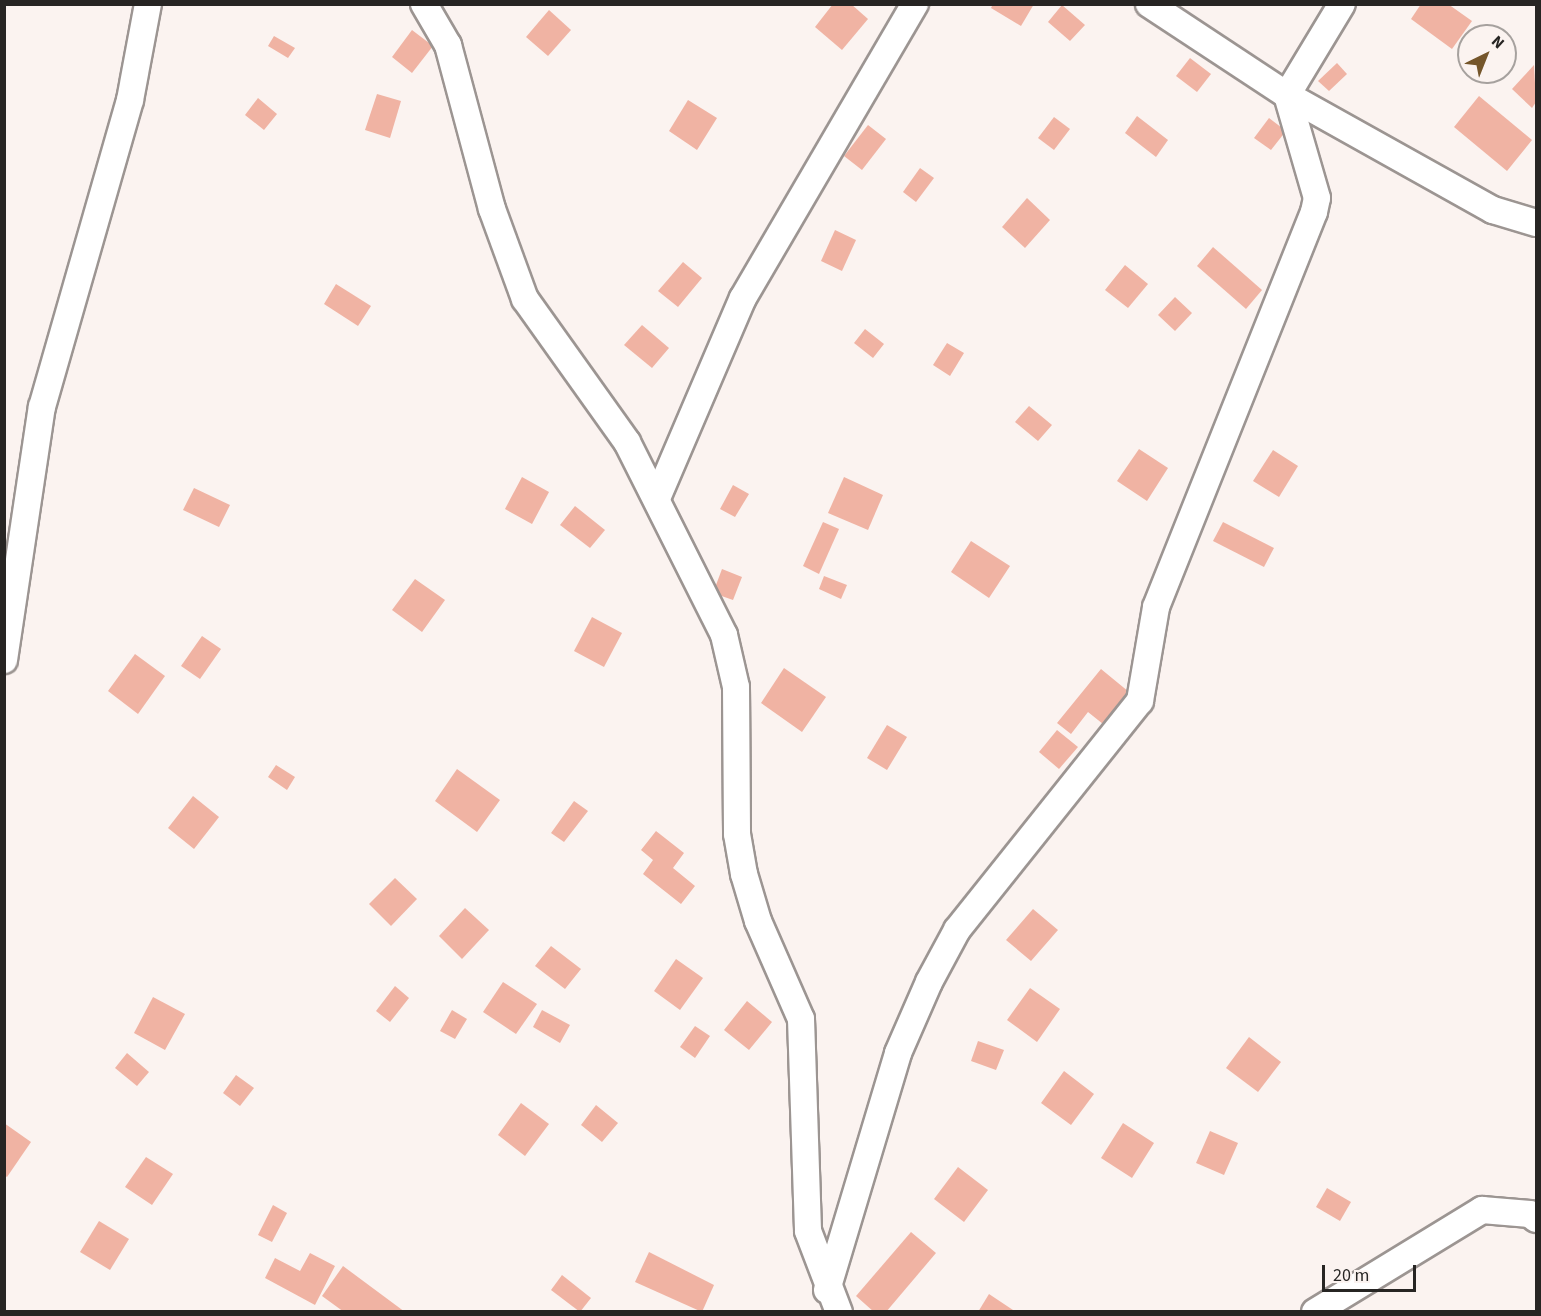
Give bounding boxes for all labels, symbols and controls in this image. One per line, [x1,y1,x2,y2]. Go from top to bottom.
north arrow [1457,24,1517,84]
text: N [1487,31,1509,54]
scale bar [1325,1253,1420,1291]
text: 20 m [1333,1263,1369,1288]

